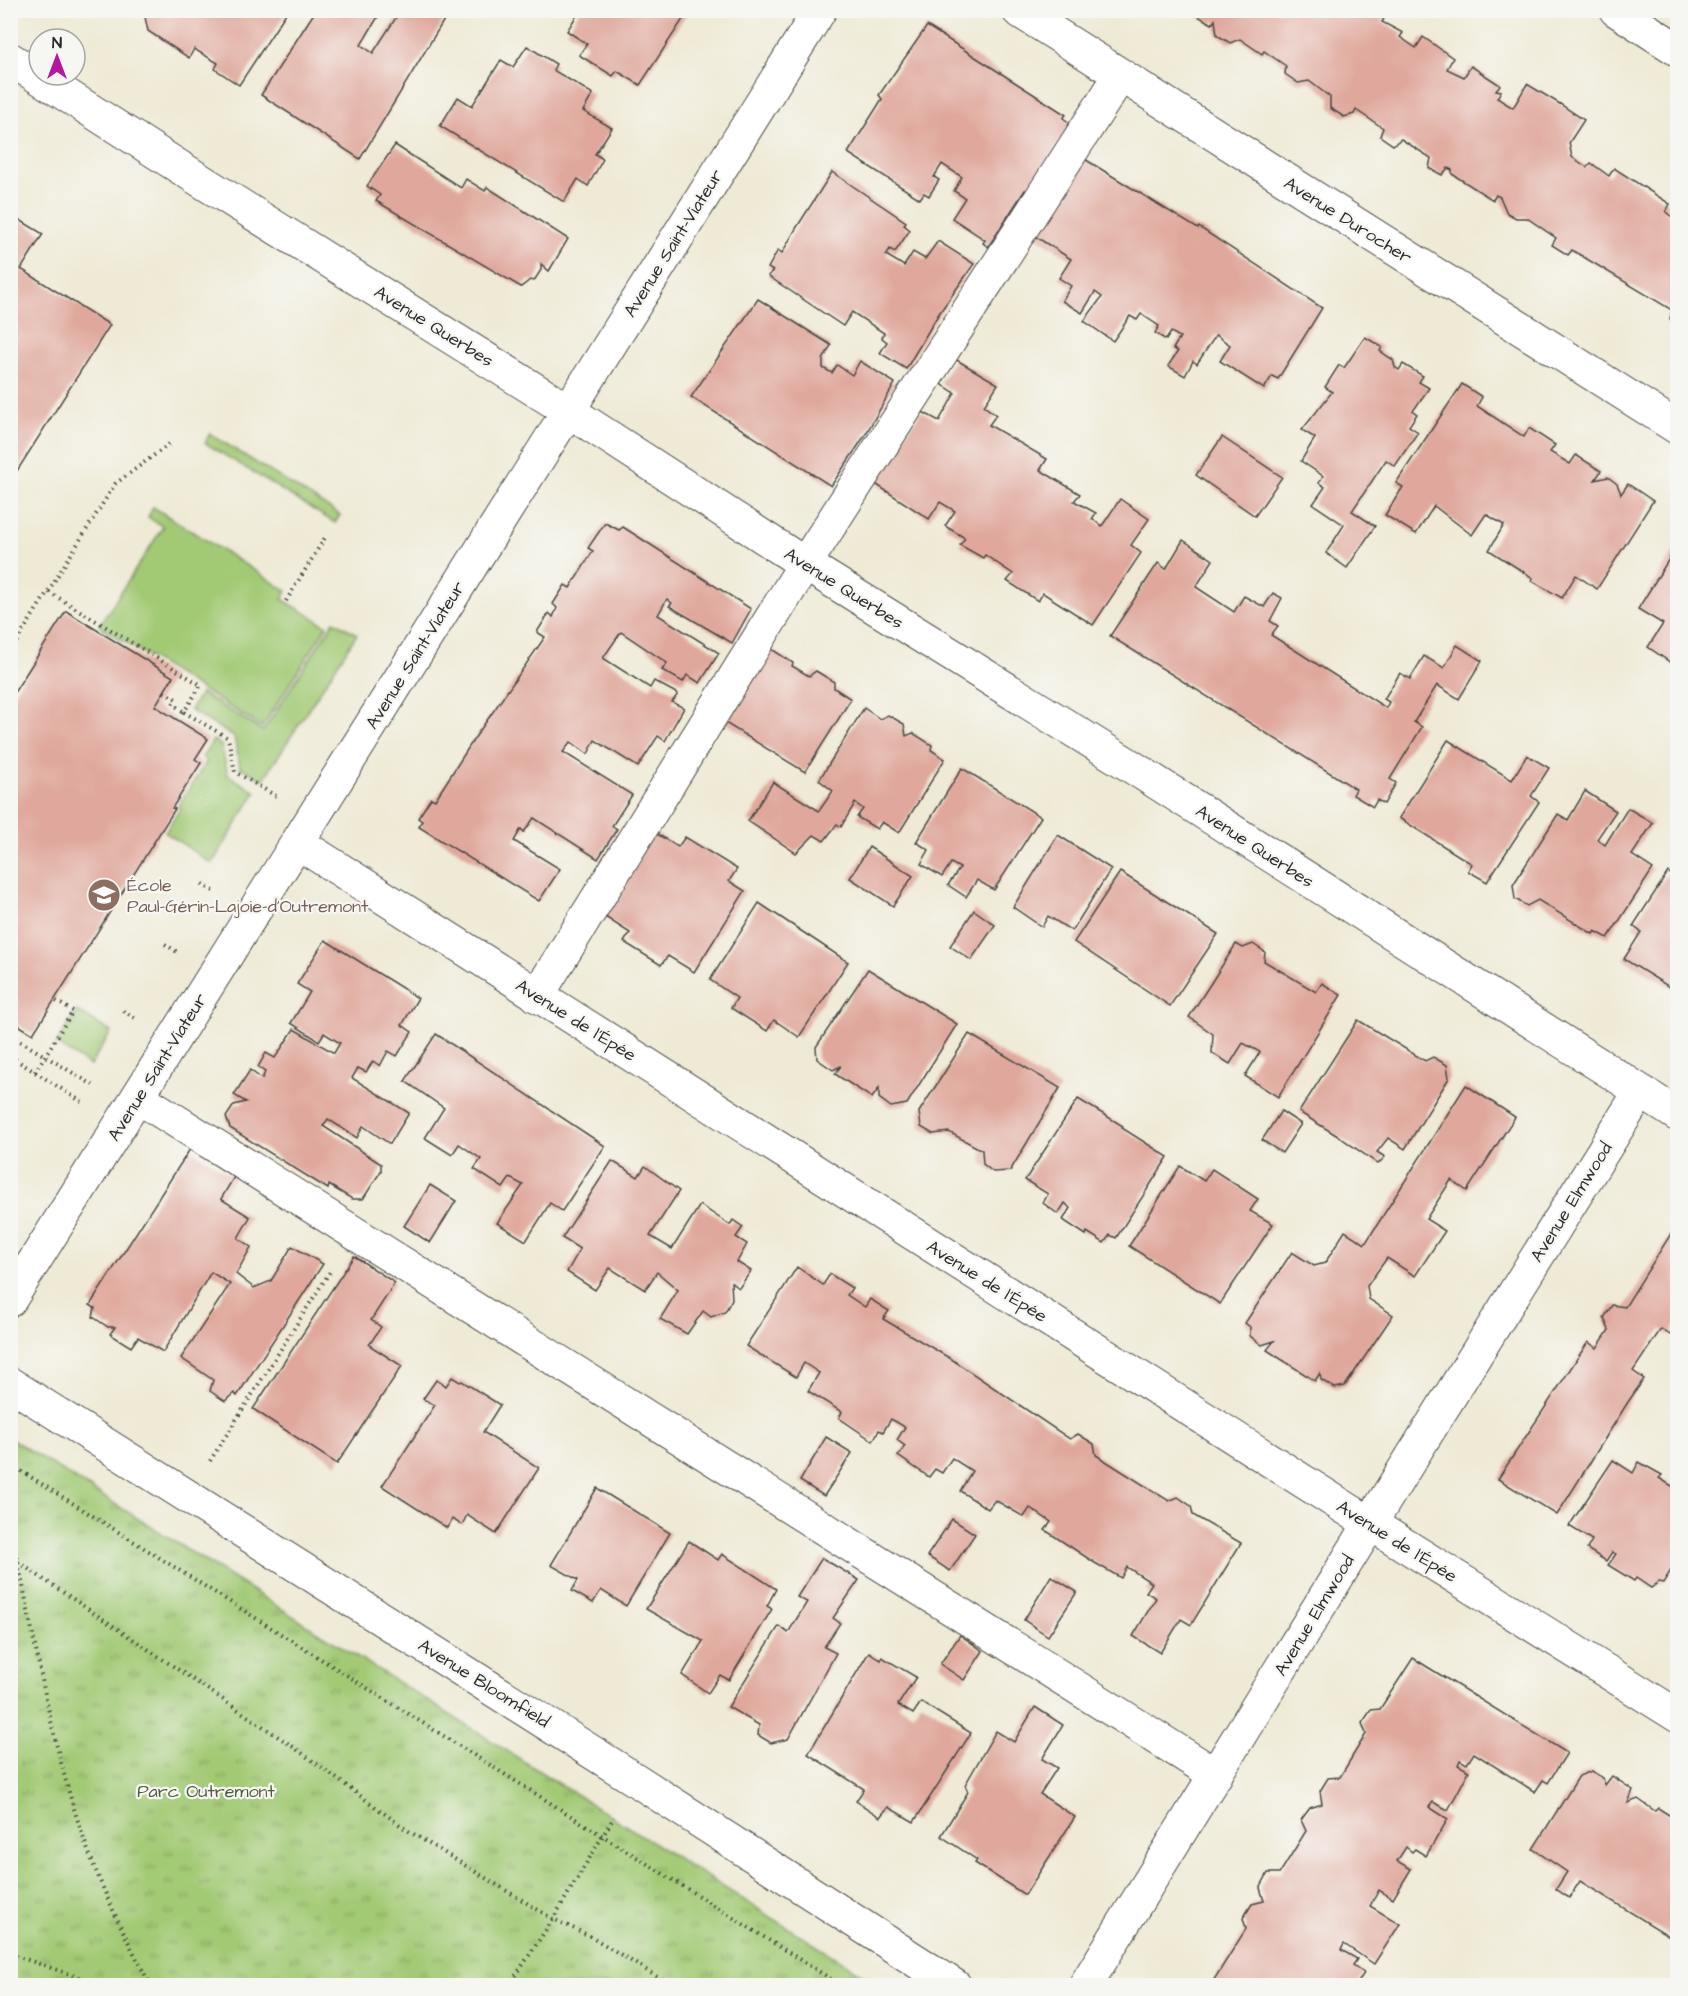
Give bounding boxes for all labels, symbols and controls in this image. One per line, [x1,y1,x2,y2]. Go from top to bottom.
north arrow [27,27,87,87]
text: N [52,32,62,54]
street label: Avenue Saint-Viateur [618,164,729,322]
street label: Avenue Durocher [1279,171,1417,270]
street label: Avenue Querbes [369,280,498,373]
street label: Avenue Querbes [779,542,908,635]
street label: Avenue Saint-Viateur [360,576,471,734]
street label: Avenue Querbes [1191,799,1319,894]
place label: École Paul-Gérin-Lajoie-d'Outremont [127,873,369,919]
school or university icon: École Paul-Gérin-Lajoie-d'Outremont [86,877,122,913]
street label: Avenue de l'Épée [511,973,641,1068]
street label: Avenue Saint-Viateur [102,988,213,1146]
street label: Avenue Elmwood [1524,1137,1618,1267]
street label: Avenue de l'Épée [922,1234,1052,1329]
street label: Avenue de l'Épée [1332,1494,1462,1589]
street label: Avenue Elmwood [1268,1550,1360,1681]
street label: Avenue Bloomfield [413,1633,554,1734]
park label: Parc Outremont [137,1779,276,1804]

